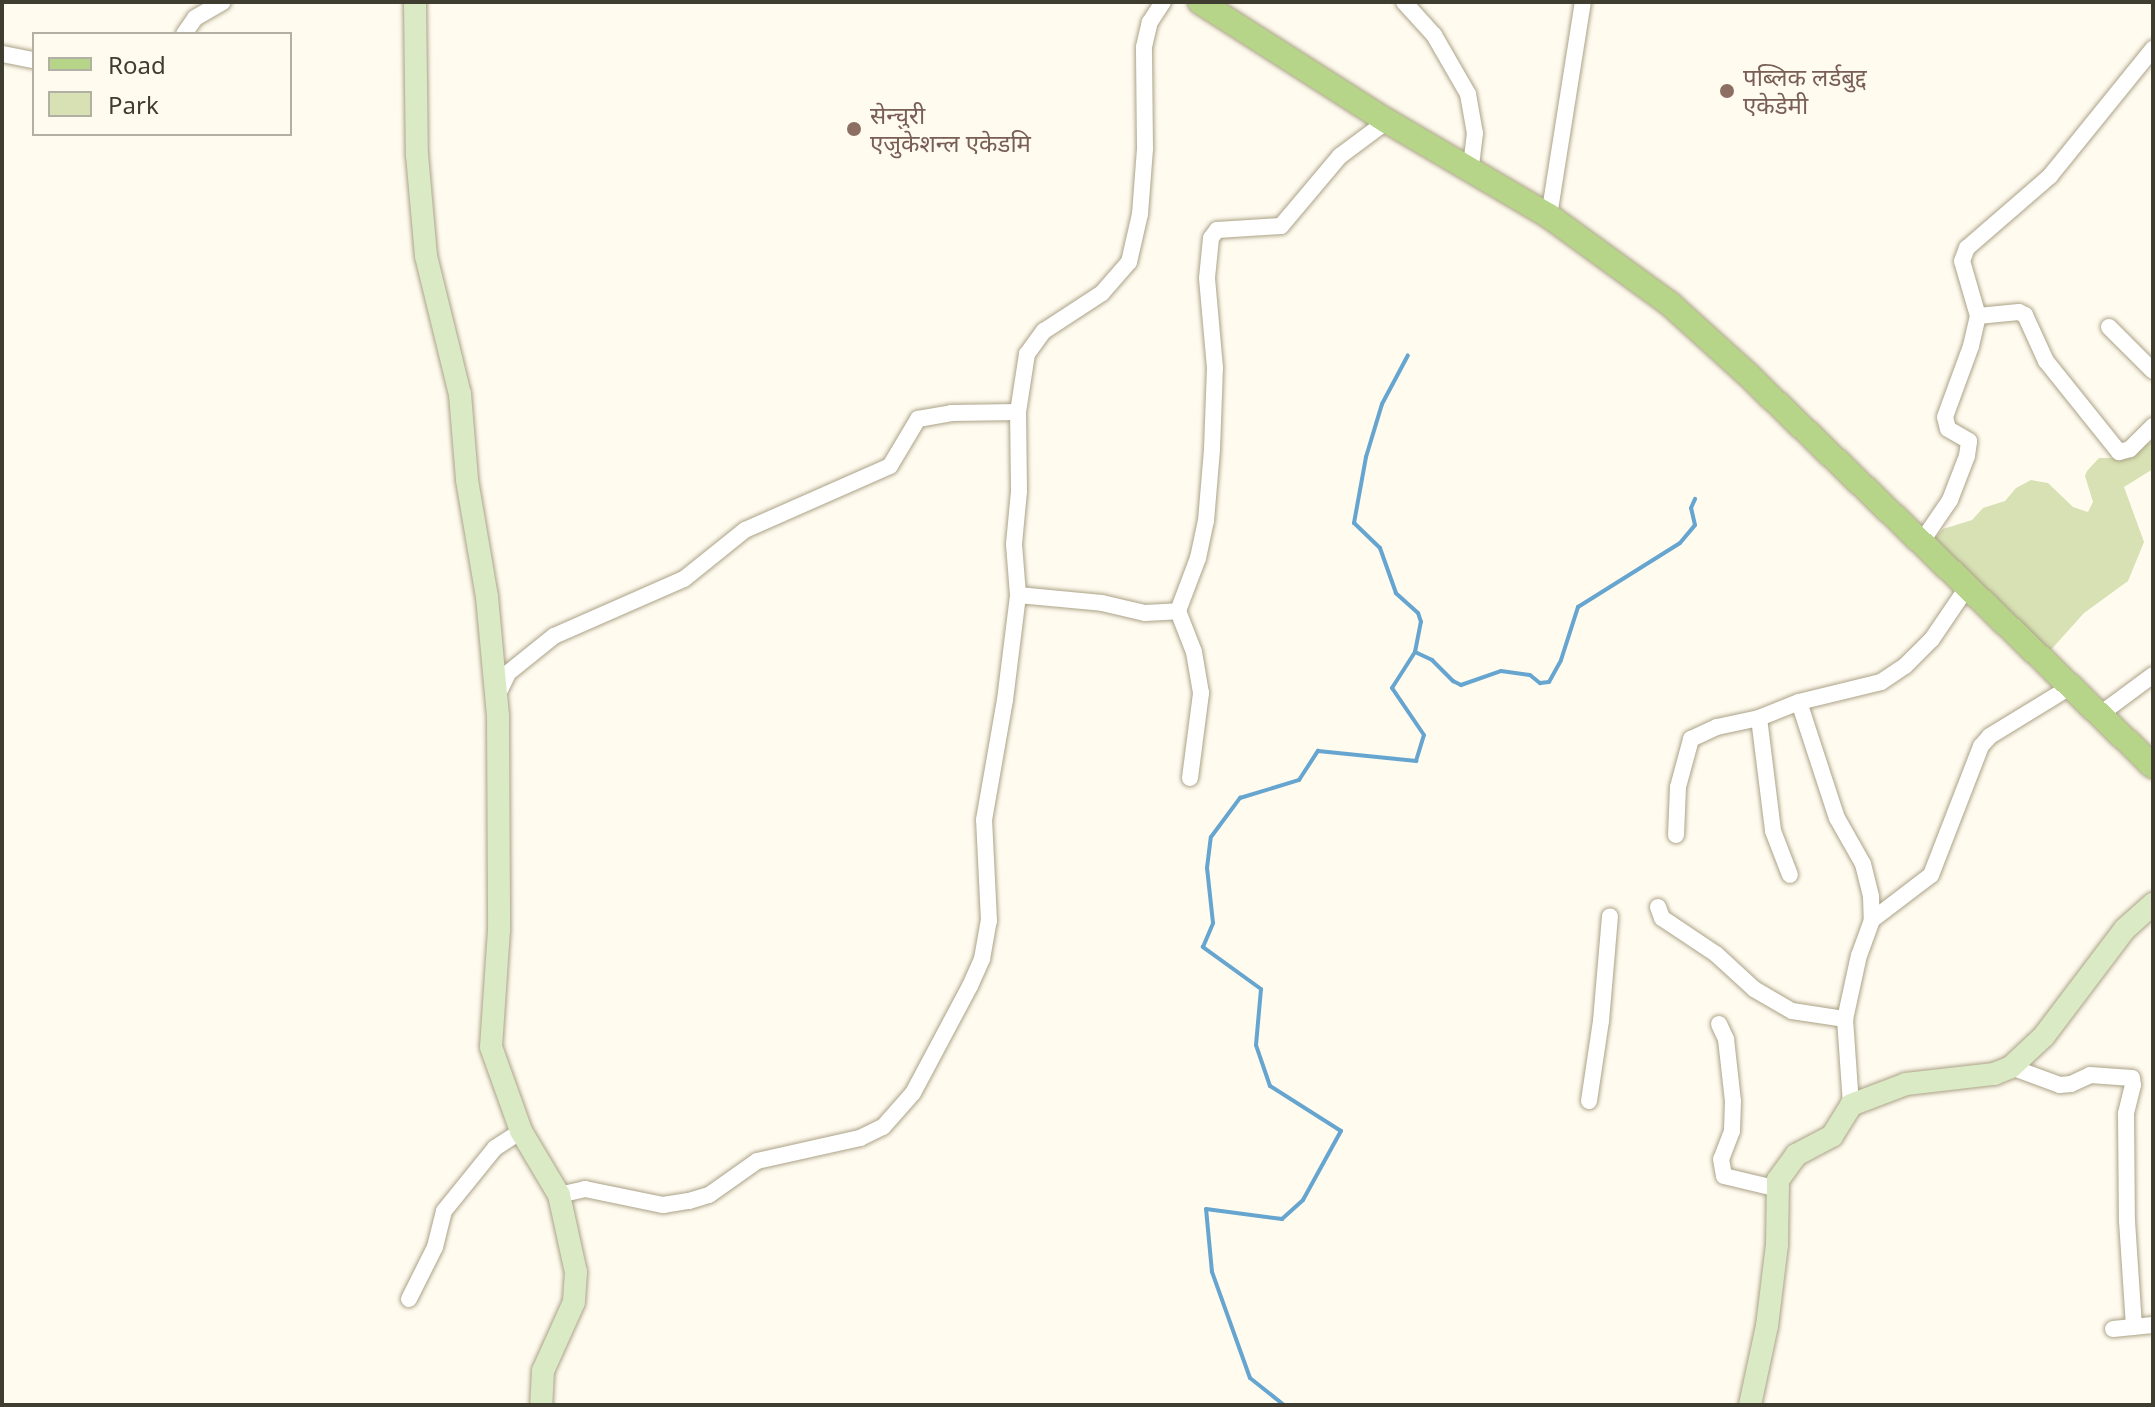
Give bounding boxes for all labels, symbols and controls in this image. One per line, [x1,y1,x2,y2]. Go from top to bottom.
legend [32,32,292,136]
text: Road [108,48,166,81]
place label: पब्लिक लर्डबुद्द एकेडेमी [1743,63,1867,119]
marker: पब्लिक लर्डबुद्द एकेडेमी [1718,82,1736,100]
text: Park [108,88,159,121]
place label: सेन्चुरी एजुकेशन्ल एकेडमि [870,101,1031,157]
marker: सेन्चुरी एजुकेशन्ल एकेडमि [845,120,863,138]

